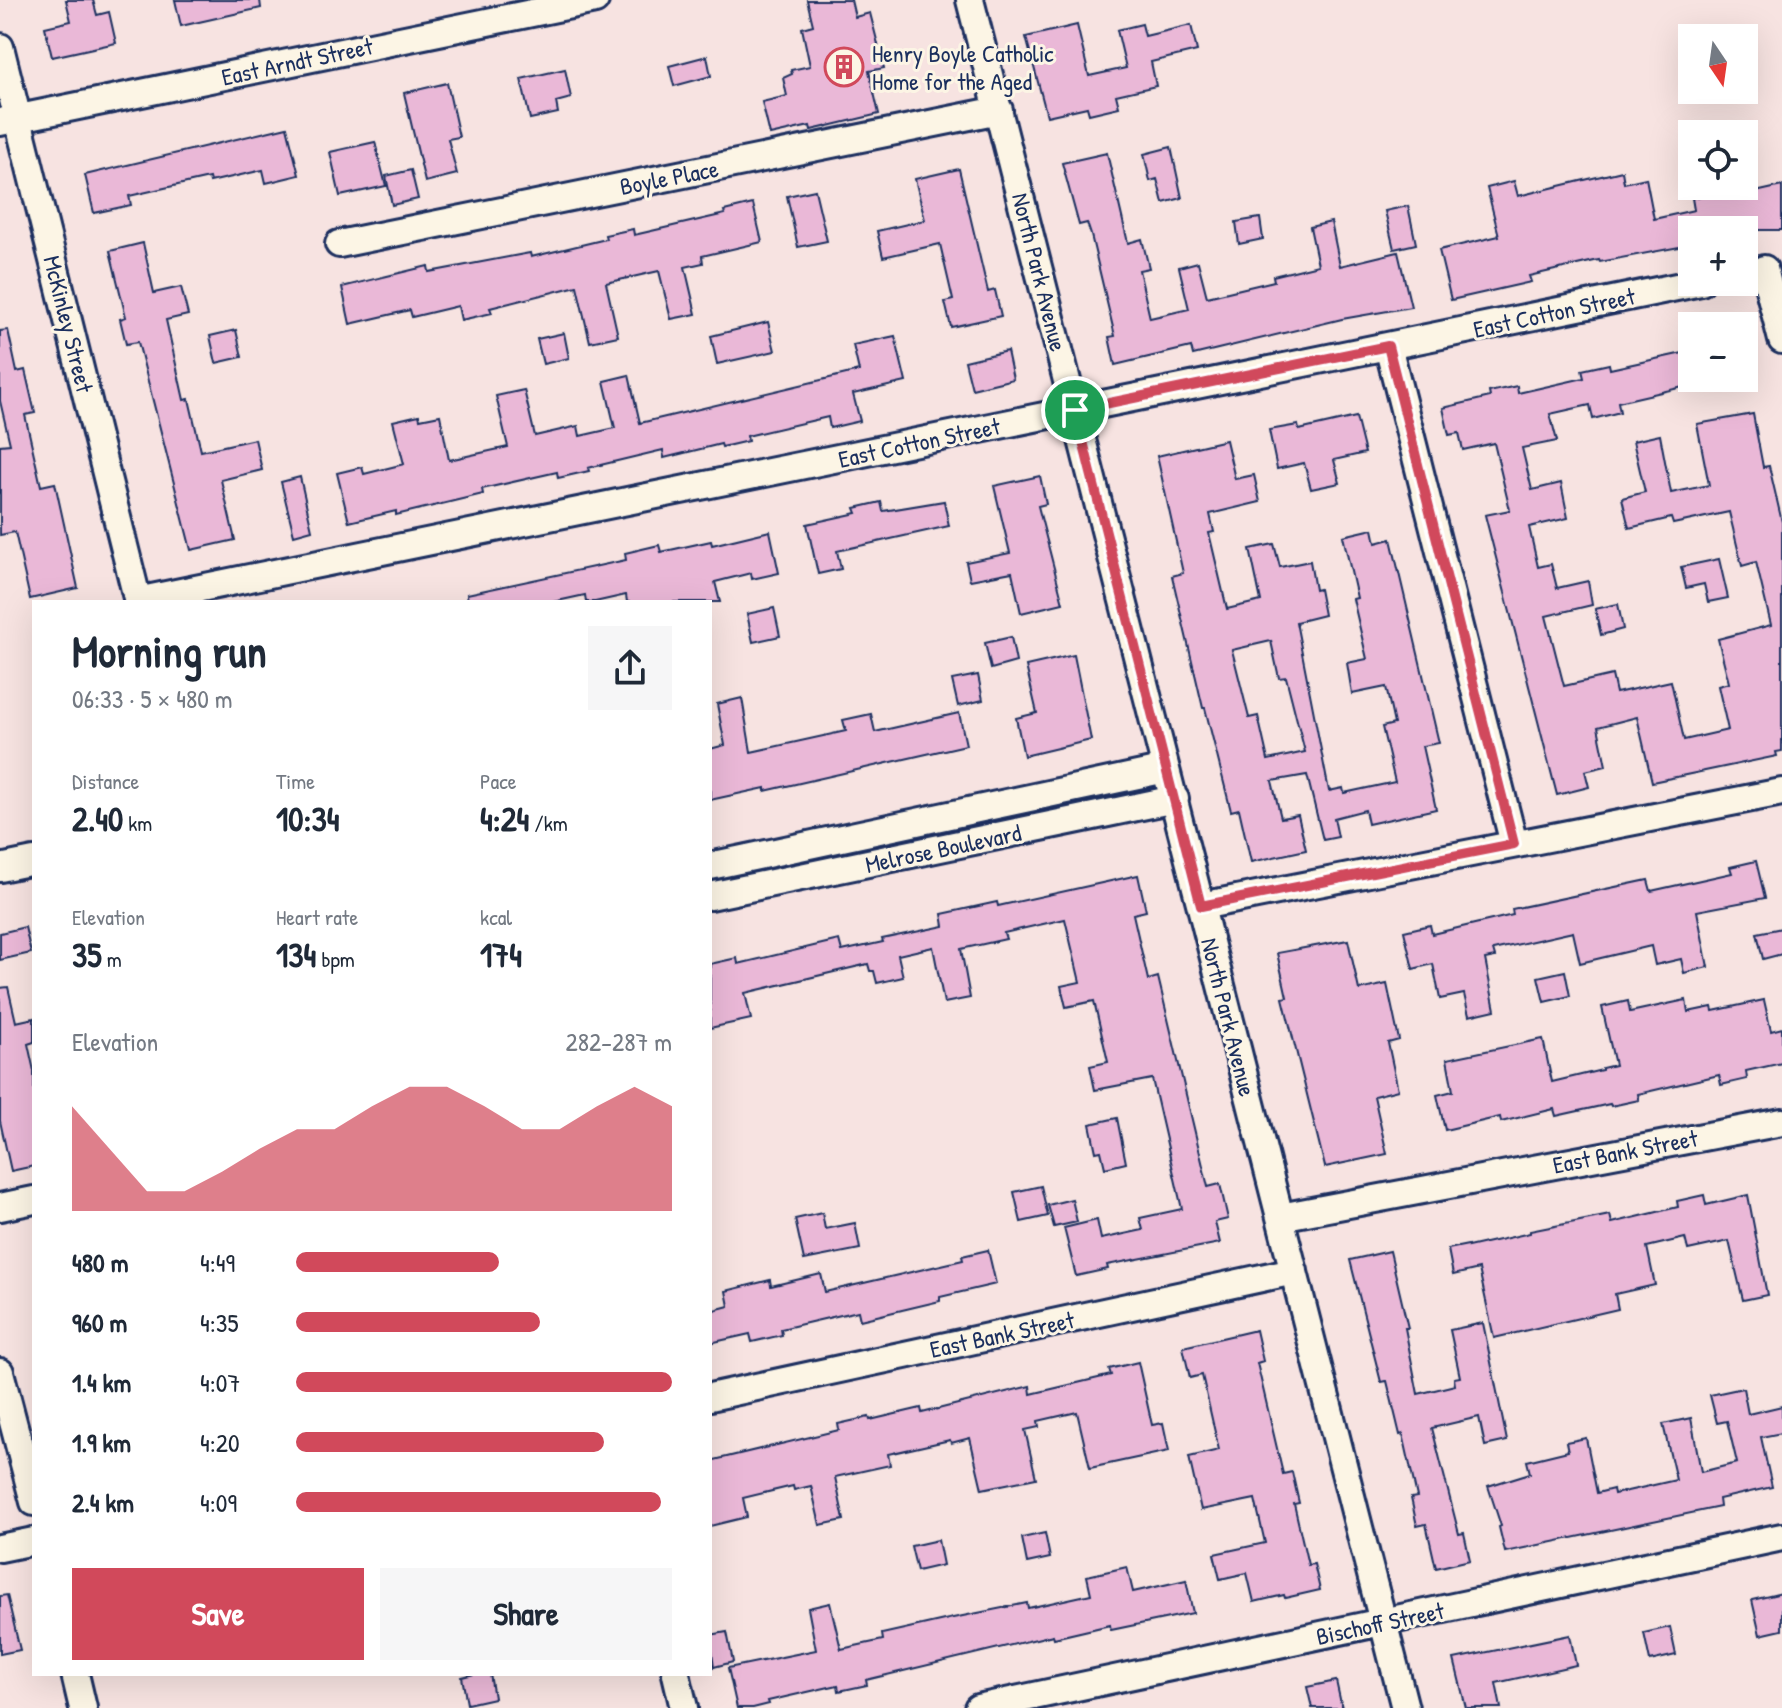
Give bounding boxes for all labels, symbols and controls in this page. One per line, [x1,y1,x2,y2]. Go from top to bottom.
north arrow [1678,24,1758,104]
map controls [1678,24,1758,392]
street label: East Arndt Street [218,29,376,93]
place label: Henry Boyle Catholic Home for the Aged [872,37,1054,97]
building icon: Henry Boyle Catholic Home for the Aged [823,46,865,88]
button: locate [1678,120,1758,200]
street label: Boyle Place [617,152,721,202]
street label: North Park Avenue [1005,189,1075,355]
button: + [1678,216,1758,296]
street label: McKinley Street [37,252,102,396]
street label: East Cotton Street [1470,279,1638,345]
button: − [1678,312,1758,392]
pin [1041,376,1109,444]
icon: arrive [1053,388,1097,432]
street label: East Cotton Street [835,409,1003,475]
text: Morning run [72,621,267,681]
button: share [588,626,672,710]
text: 06:33 · 5 × 480 m [72,681,233,716]
text: Distance [72,766,139,796]
text: Time [276,766,315,796]
text: Pace [480,766,517,796]
text: 2.40 [72,796,123,842]
text: 10:34 [276,796,339,842]
text: 4:24 [480,796,529,842]
text: km [123,808,152,838]
text: /km [529,808,568,838]
street label: Melrose Boulevard [862,816,1024,880]
text: Elevation [72,902,145,932]
text: Heart rate [276,902,358,932]
text: kcal [480,902,512,932]
text: 35 [72,932,102,978]
text: 134 [276,932,316,978]
text: 174 [480,932,522,978]
street label: North Park Avenue [1194,934,1264,1100]
text: m [102,944,122,974]
text: bpm [316,944,355,974]
text: Elevation [72,1024,158,1059]
text: 282–287 m [566,1024,672,1059]
street label: East Bank Street [1550,1121,1701,1181]
text: 480 m [72,1245,128,1280]
text: 4:49 [200,1245,235,1280]
street label: East Bank Street [927,1303,1078,1365]
text: 960 m [72,1305,127,1340]
text: 4:35 [200,1305,238,1340]
text: 1.4 km [72,1365,131,1400]
text: 4:07 [200,1365,240,1400]
text: 1.9 km [72,1425,131,1460]
text: 4:20 [200,1425,240,1460]
text: 2.4 km [72,1485,134,1520]
text: 4:09 [200,1485,237,1520]
button: Save [72,1568,364,1660]
button: Share [380,1568,672,1660]
street label: Bischoff Street [1313,1594,1448,1652]

